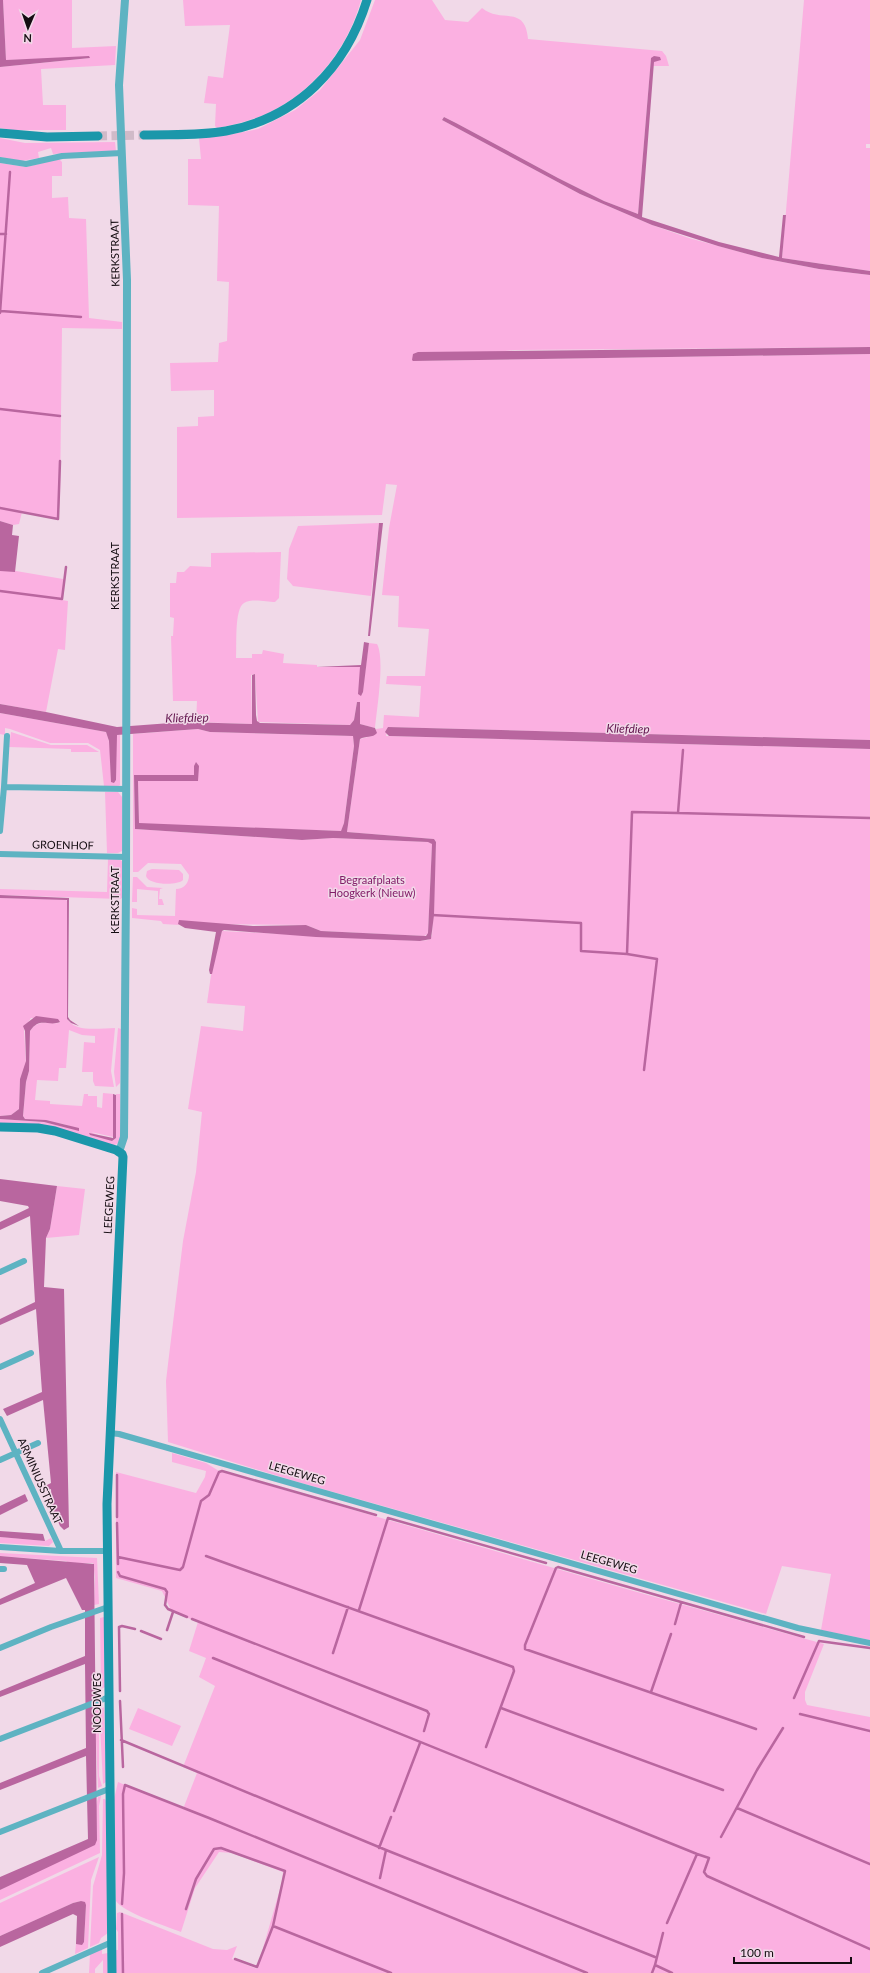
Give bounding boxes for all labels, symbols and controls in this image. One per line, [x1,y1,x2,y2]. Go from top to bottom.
north arrow [8,8,48,48]
text: N [23,32,32,45]
street label: KERKSTRAAT [107,219,122,287]
street label: KERKSTRAAT [108,542,121,610]
water label: Kliefdiep [165,710,209,725]
water label: Kliefdiep [606,721,650,736]
street label: GROENHOF [32,837,94,852]
street label: KERKSTRAAT [108,866,121,934]
park label: Begraafplaats Hoogkerk (Nieuw) [328,873,416,899]
street label: LEEGEWEG [100,1176,117,1234]
street label: ARMINIUSSTRAAT [16,1436,66,1526]
street label: LEEGEWEG [267,1458,327,1487]
street label: LEEGEWEG [579,1547,639,1576]
street label: NOODWEG [90,1673,103,1733]
scale bar [734,1939,851,1965]
text: 100 m [740,1945,774,1960]

